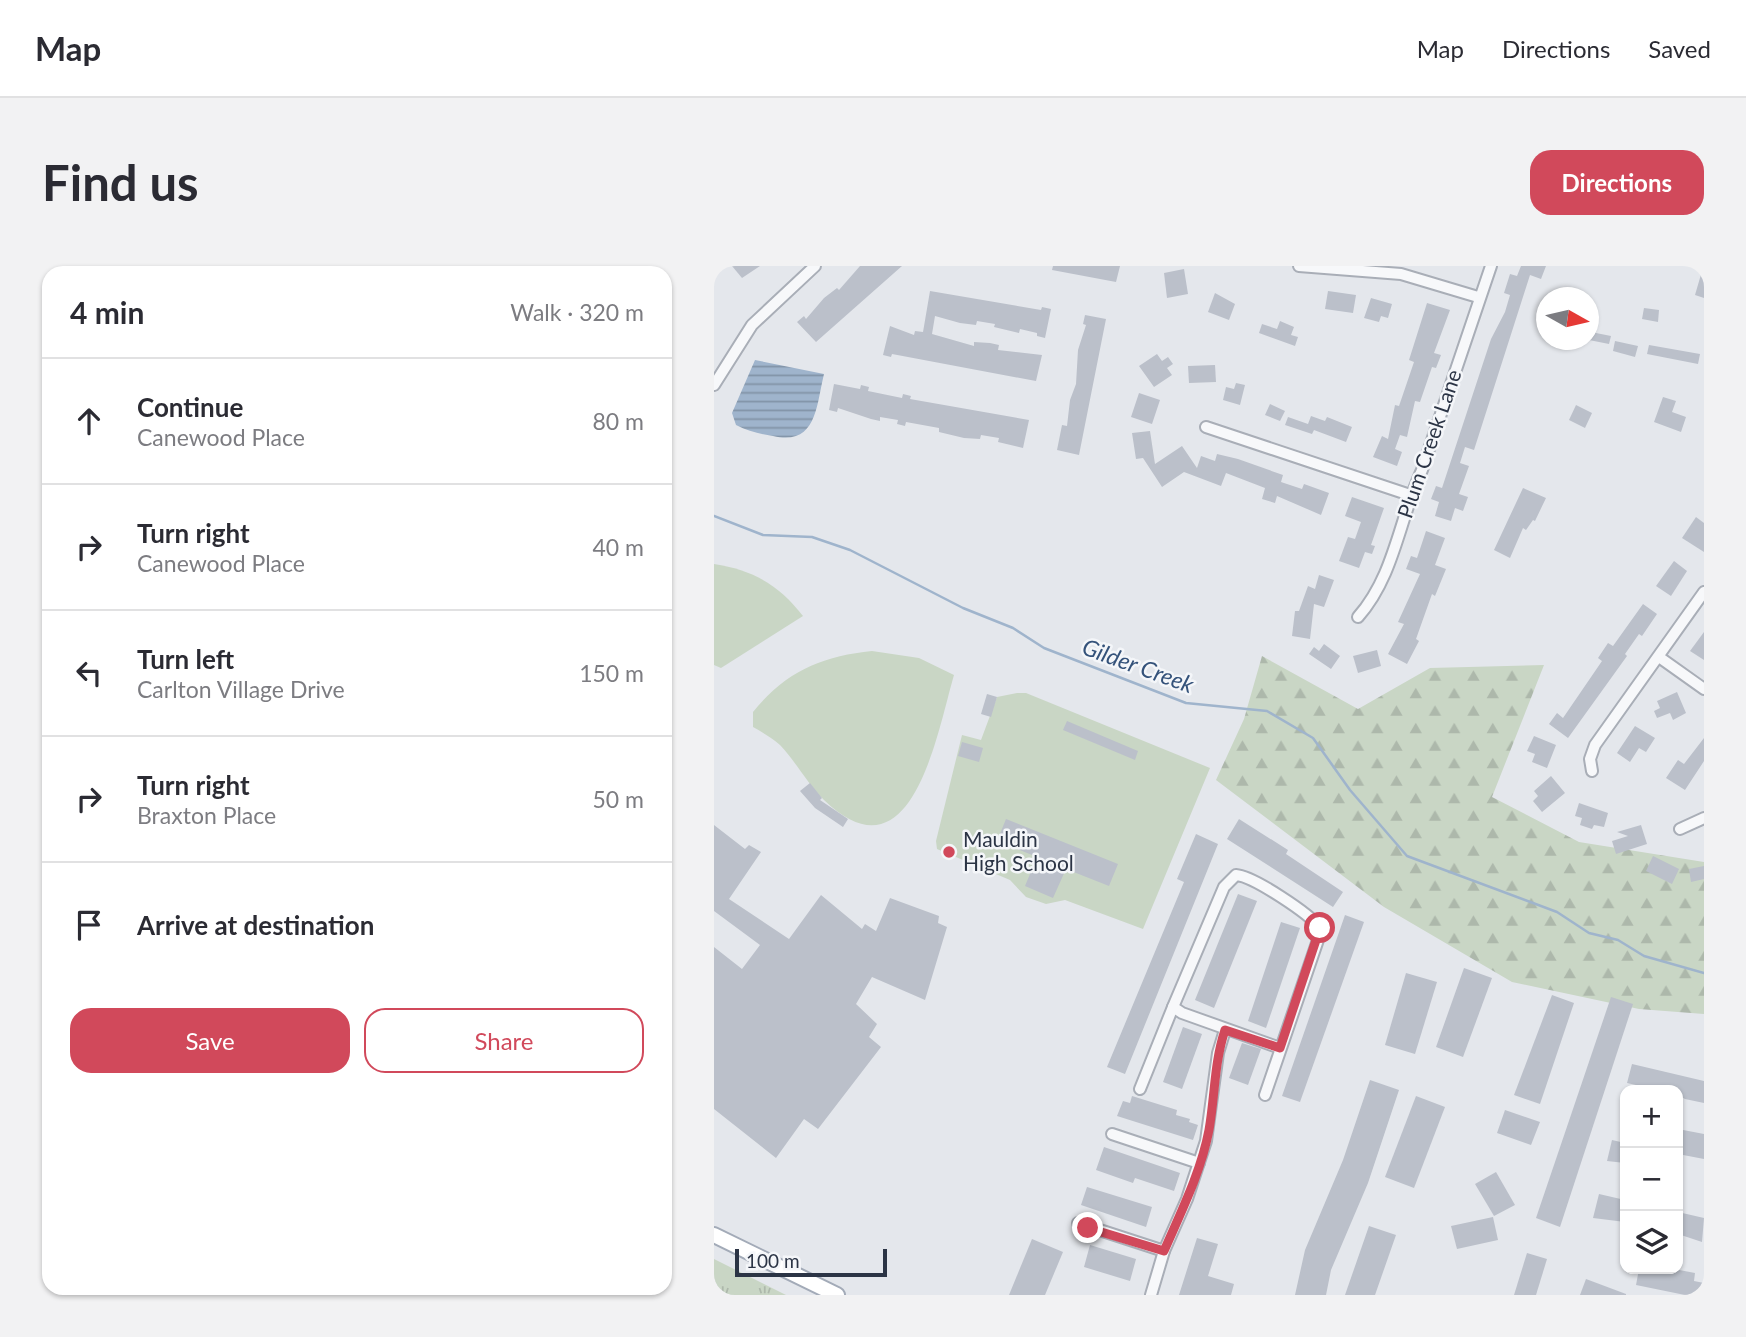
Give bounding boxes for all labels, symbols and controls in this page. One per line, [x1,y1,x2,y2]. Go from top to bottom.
text: Map [35,28,101,68]
text: Map [1417,34,1464,63]
text: Directions [1502,34,1610,63]
text: Saved [1648,34,1711,63]
button: Directions [1530,150,1704,215]
text: Find us [42,153,199,211]
north arrow [1536,287,1599,350]
text: 4 min [70,294,144,330]
text: Walk · 320 m [510,298,644,326]
street label: Plum Creek Lane [1391,366,1466,521]
text: Continue [137,391,243,423]
icon: ahead [70,402,108,440]
text: 80 m [593,407,644,435]
text: Canewood Place [137,423,305,451]
text: Turn right [137,517,250,549]
icon: right [70,528,108,566]
text: 40 m [593,533,644,561]
text: Canewood Place [137,549,305,577]
water label: Gilder Creek [1079,632,1199,699]
text: Turn left [137,643,234,675]
icon: left [70,654,108,692]
text: 150 m [579,659,644,687]
text: Carlton Village Drive [137,675,345,703]
text: Turn right [137,769,250,801]
icon: right [70,780,108,818]
text: 50 m [593,785,644,813]
text: Braxton Place [137,801,276,829]
place label: Mauldin High School [963,826,1074,875]
marker: Mauldin High School [941,844,957,860]
icon: arrive [70,906,108,944]
text: Arrive at destination [137,909,374,941]
route start [1304,912,1335,943]
button: Save [70,1008,350,1073]
button: Share [364,1008,644,1073]
map controls [1620,1085,1683,1274]
button: + [1620,1085,1683,1148]
button: − [1620,1148,1683,1211]
button: layers [1620,1211,1683,1274]
route end [1072,1212,1103,1243]
scale bar [735,1246,887,1278]
text: 100 m [746,1249,800,1272]

